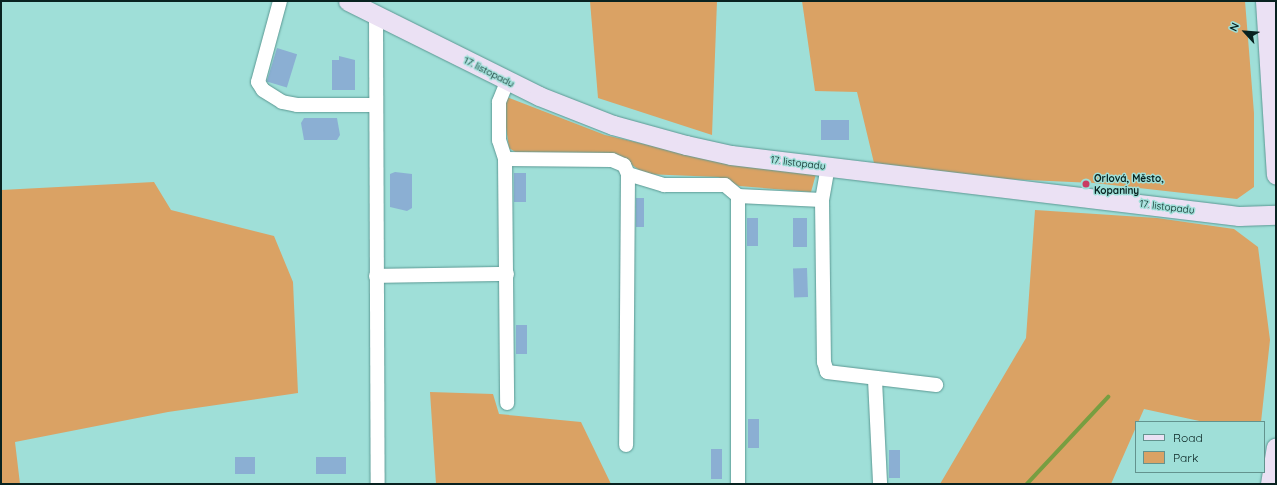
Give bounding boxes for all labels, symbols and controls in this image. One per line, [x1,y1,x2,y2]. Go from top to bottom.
north arrow [1225,12,1265,52]
text: N [1226,20,1242,33]
street label: 17. listopadu [462,54,516,90]
street label: 17. listopadu [770,154,826,172]
place label: Orlová, Město, Kopaniny [1094,172,1164,196]
marker: Orlová, Město, Kopaniny [1081,179,1091,189]
street label: 17. listopadu [1139,198,1195,216]
legend [1135,421,1265,473]
text: Road [1173,430,1203,445]
text: Park [1173,450,1198,465]

